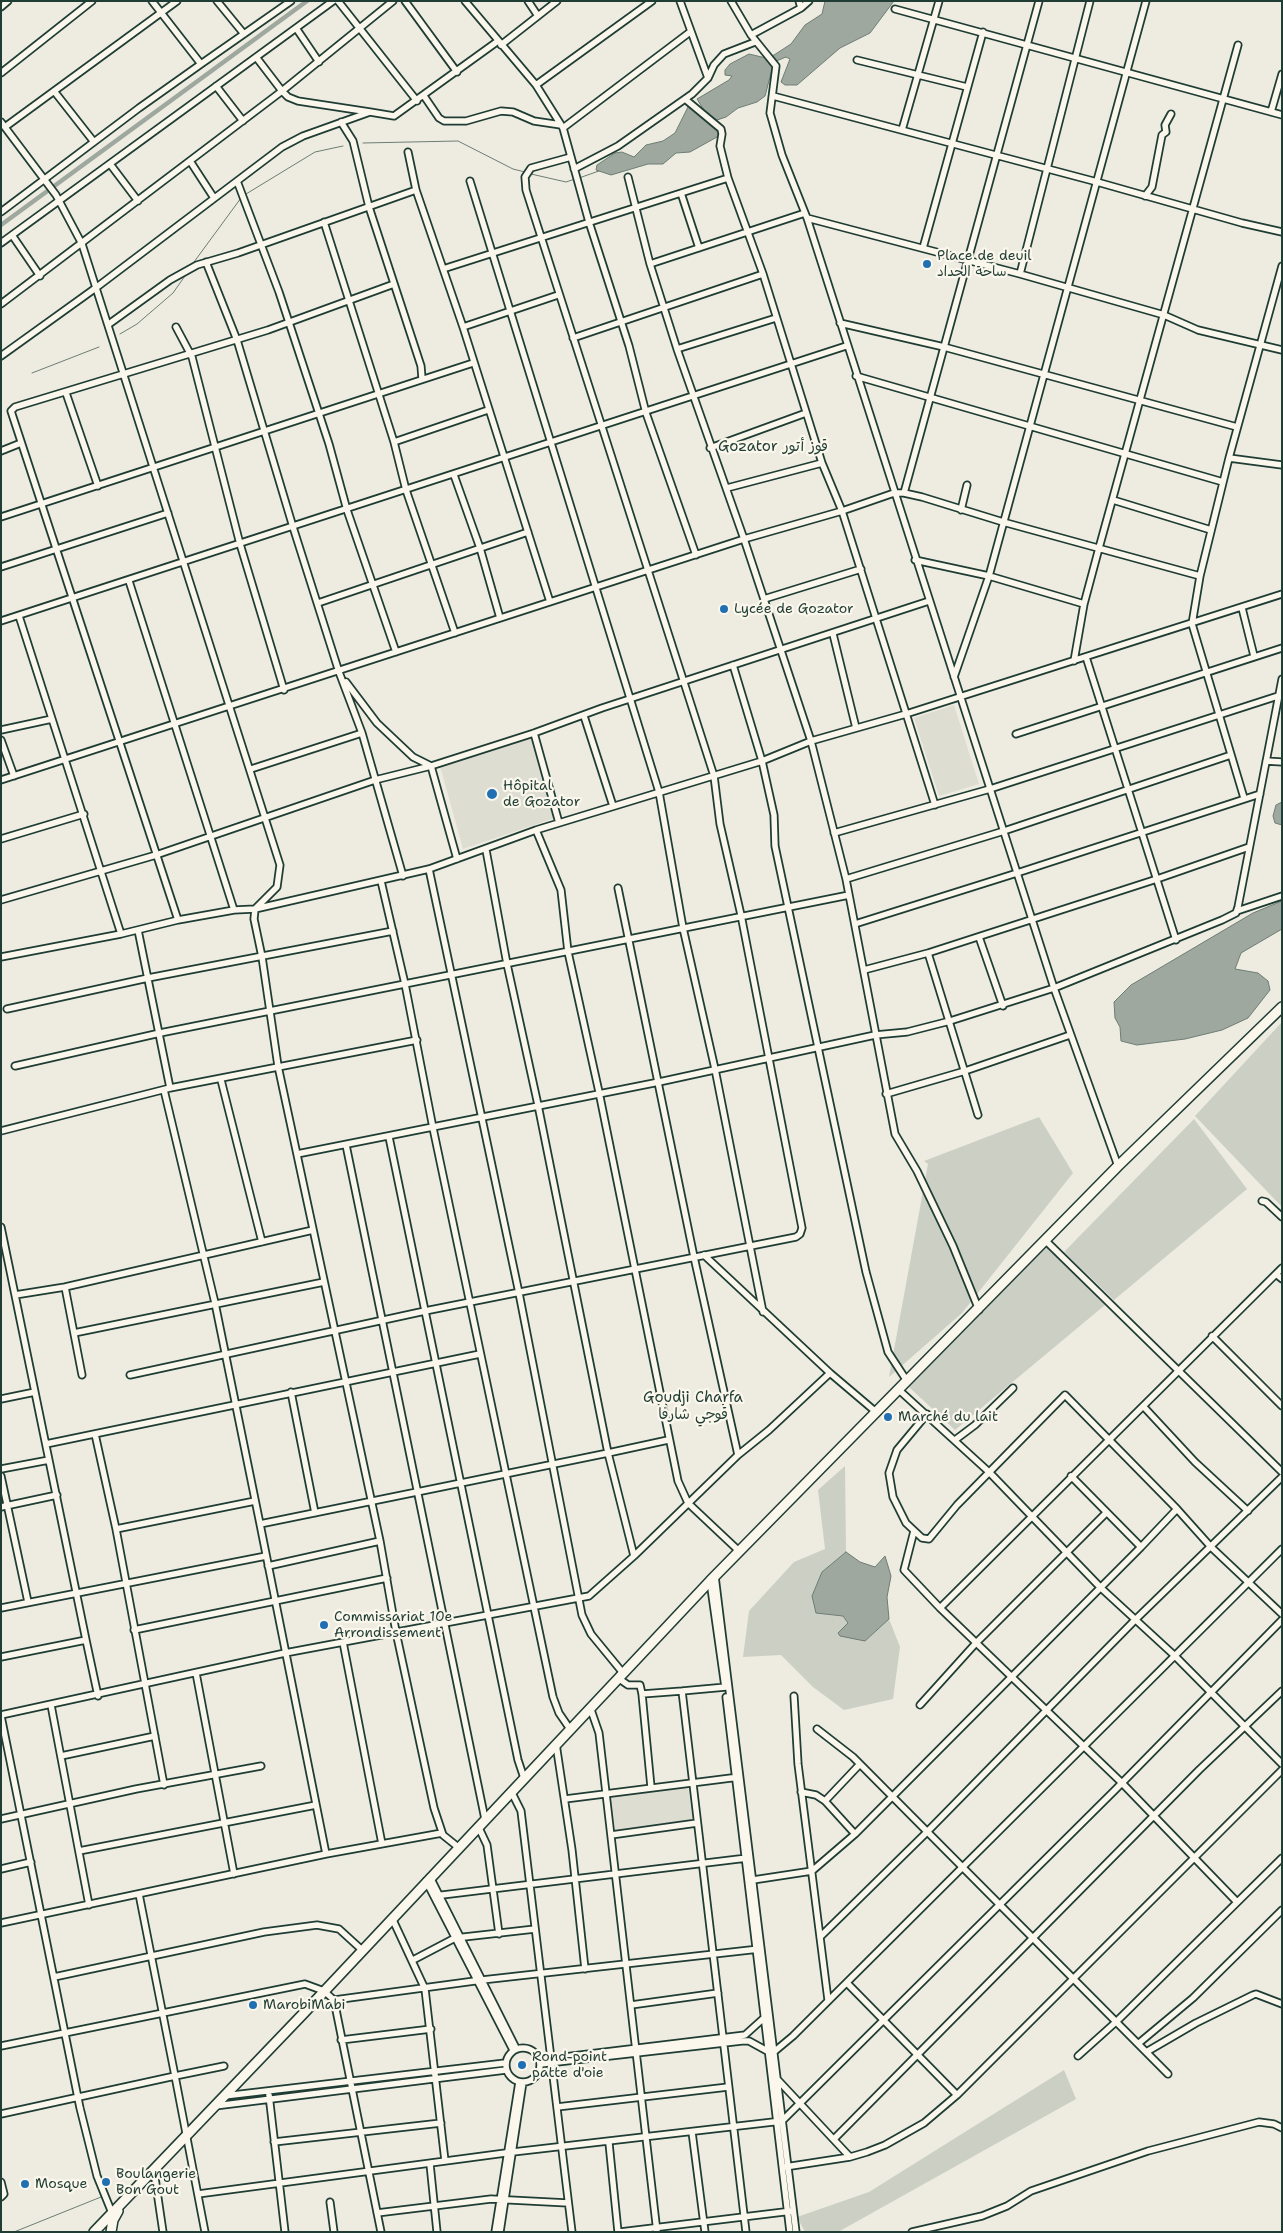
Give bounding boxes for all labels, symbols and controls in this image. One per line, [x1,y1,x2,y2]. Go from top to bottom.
place label: Place de deuil ساحة الحداد [937,248,1032,280]
marker: Place de deuil ساحة الحداد [921,258,933,270]
district label: Gozator قوز أتور [718,438,828,456]
place label: Lycée de Gozator [734,601,854,617]
marker: Lycée de Gozator [718,603,730,615]
place label: Hôpital de Gozator [503,778,580,810]
marker: Hôpital de Gozator [485,787,499,801]
district label: Goudji Charfa قوجي شارفا [635,1389,751,1424]
place label: Marché du lait [898,1409,998,1425]
marker: Marché du lait [882,1411,894,1423]
place label: Commissariat 10e Arrondissement [334,1609,453,1641]
marker: Commissariat 10e Arrondissement [318,1619,330,1631]
place label: MarobiMabi [263,1997,345,2013]
marker: MarobiMabi [247,1999,259,2011]
place label: Rond-point patte d'oie [532,2049,607,2082]
marker: Rond-point patte d'oie [516,2059,528,2071]
place label: Boulangerie Bon Gout [116,2166,196,2198]
place label: Mosque [35,2176,87,2192]
marker: Boulangerie Bon Gout [100,2176,112,2188]
marker: Mosque [19,2178,31,2190]

